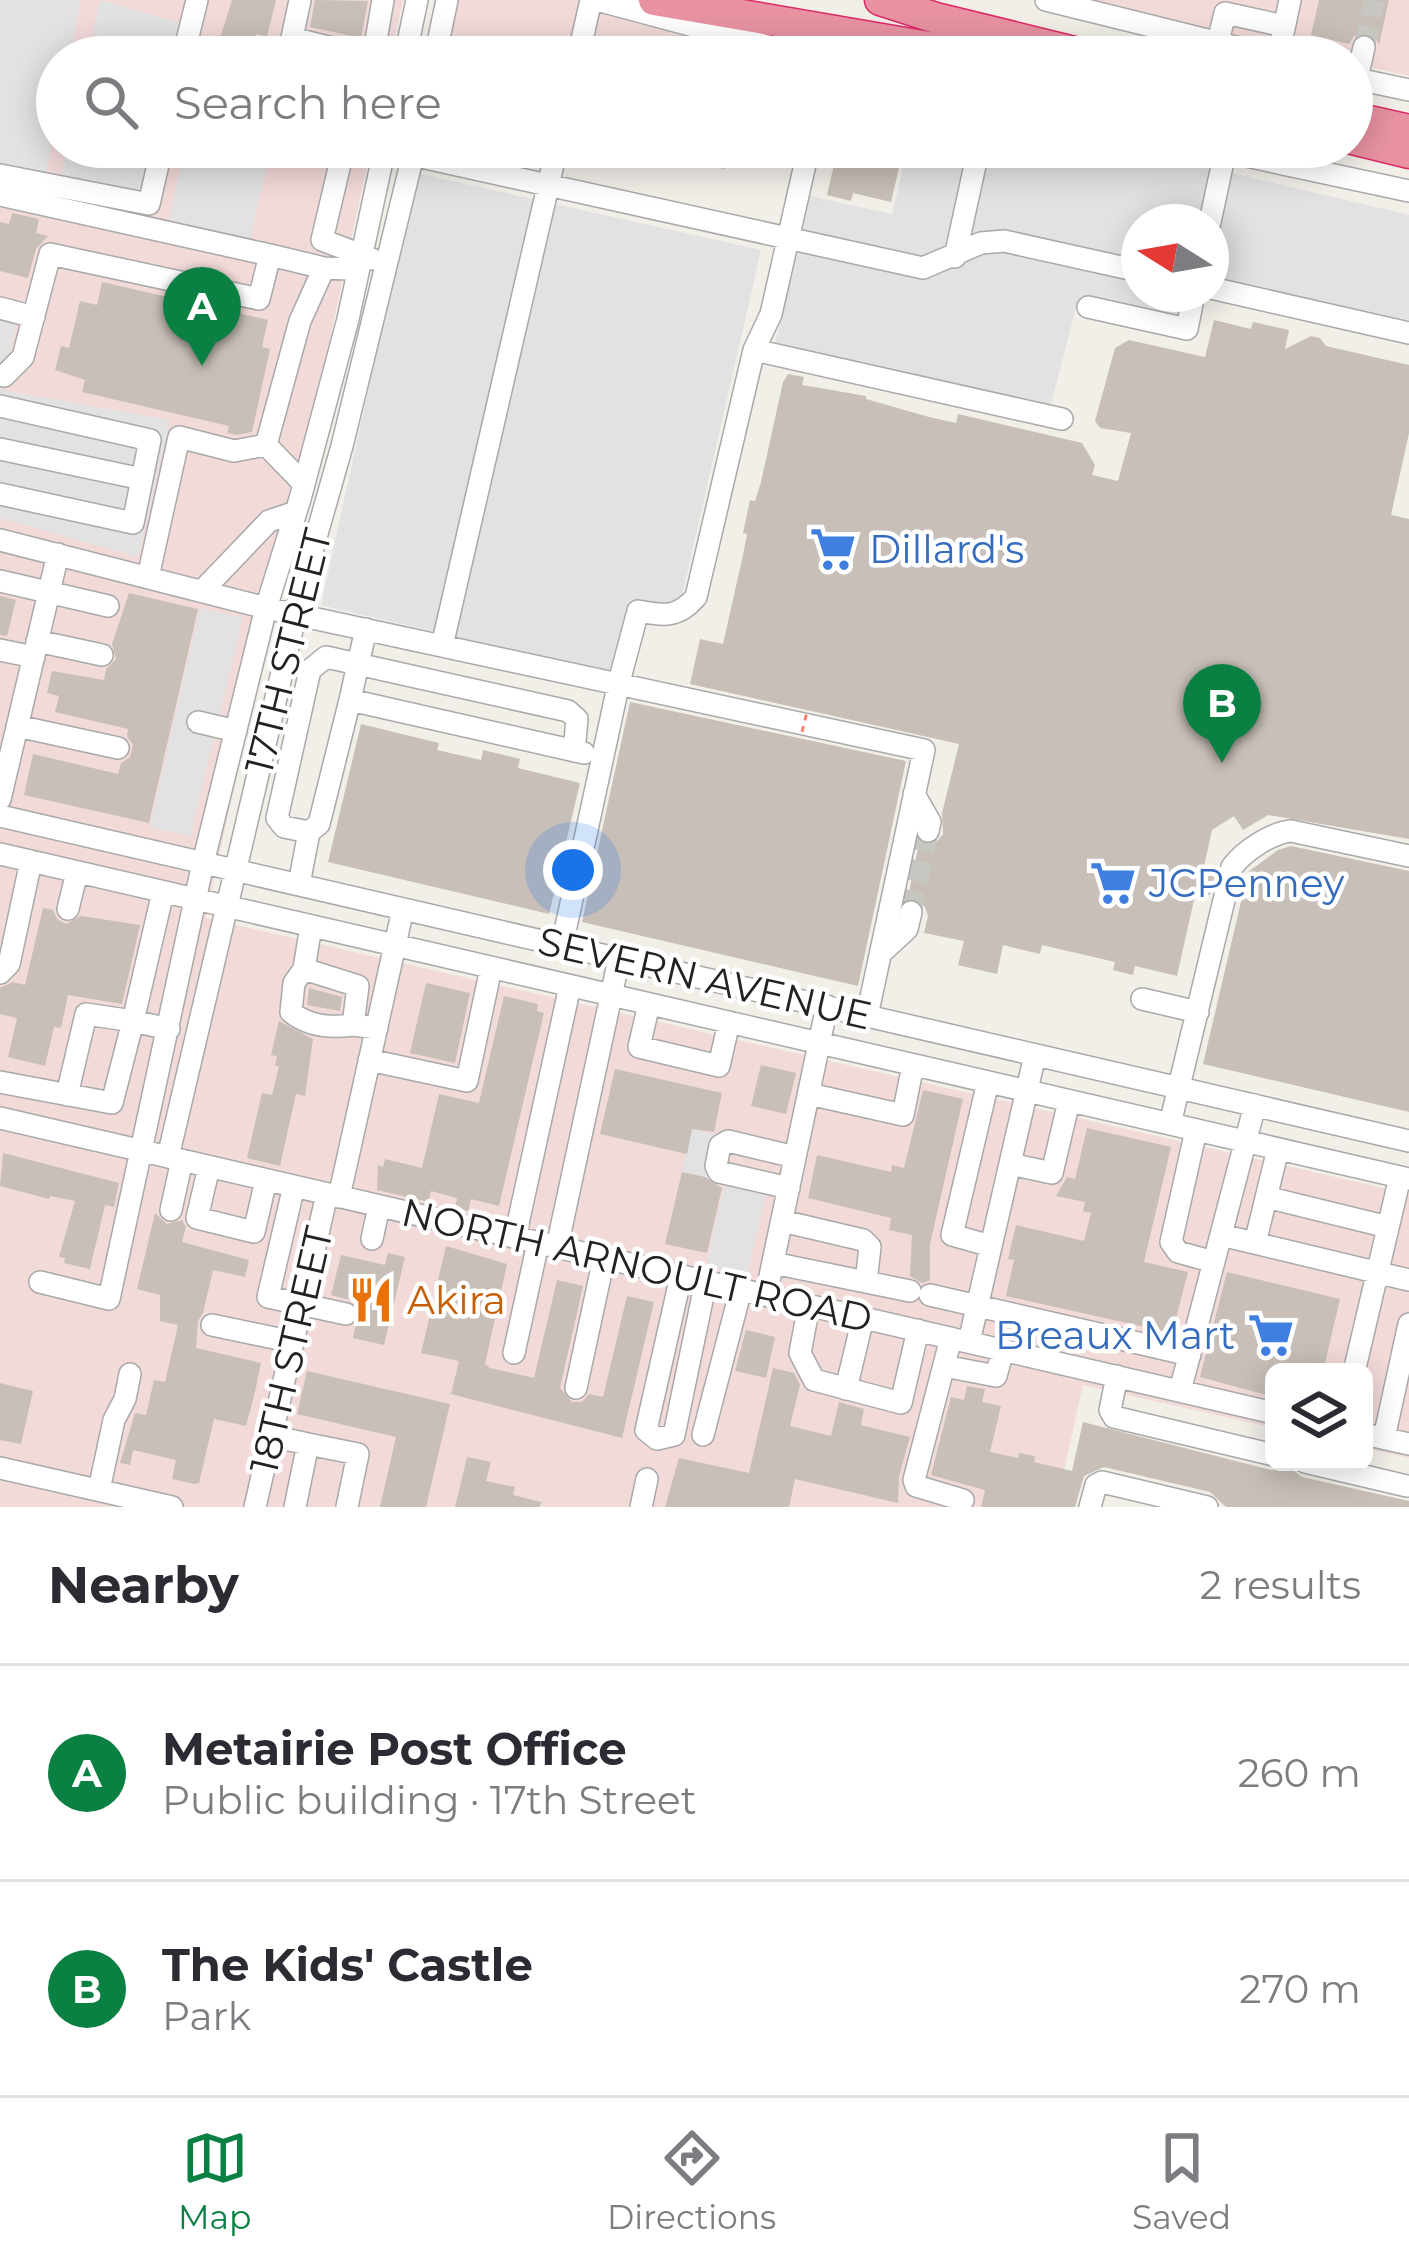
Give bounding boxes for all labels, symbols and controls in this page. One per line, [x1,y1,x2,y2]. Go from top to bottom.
search box [36,36,1373,168]
icon: search [78,69,144,135]
text: Search here [174,75,442,130]
north arrow [1121,204,1229,312]
pin: A [163,267,241,366]
street label: 17TH STREET [234,523,342,778]
supermarket icon: Dillard's [808,524,858,574]
place label: Dillard's [869,525,1024,573]
pin: B [1183,664,1261,763]
your location [543,840,603,900]
supermarket icon: JCPenney [1088,858,1138,908]
place label: JCPenney [1148,859,1345,907]
street label: SEVERN AVENUE [534,916,876,1040]
street label: NORTH ARNOULT ROAD [397,1187,877,1343]
street label: 18TH STREET [239,1221,343,1478]
restaurant icon: Akira [346,1275,396,1325]
place label: Akira [407,1276,506,1324]
supermarket icon: Breaux Mart [1246,1310,1296,1360]
place label: Breaux Mart [995,1311,1235,1359]
map controls [1265,1363,1373,1471]
button: layers [1265,1363,1373,1471]
text: Nearby [48,1554,239,1616]
text: 2 results [1200,1561,1361,1609]
text: Metairie Post Office [162,1721,627,1776]
text: A [72,1749,102,1797]
text: 260 m [1238,1749,1361,1797]
text: Public building · 17th Street [162,1776,697,1824]
text: The Kids' Castle [162,1937,533,1992]
text: B [72,1965,102,2013]
text: 270 m [1239,1965,1361,2013]
text: Park [162,1992,251,2040]
tab: Map [178,2125,251,2237]
tab: Directions [607,2125,776,2237]
tab: Saved [1132,2125,1231,2237]

